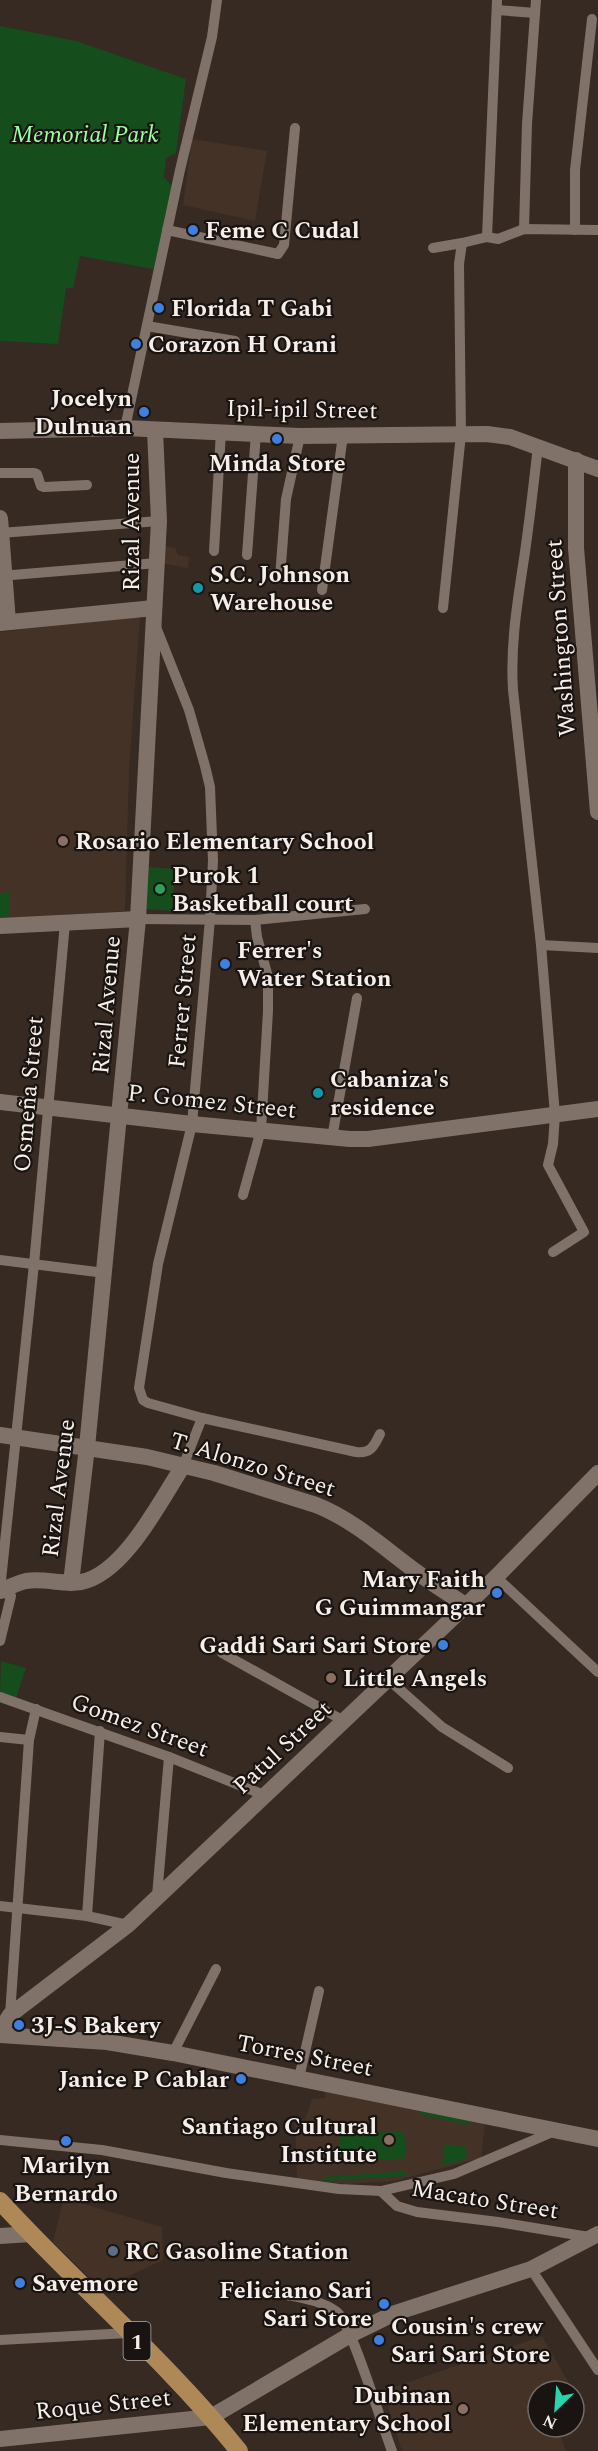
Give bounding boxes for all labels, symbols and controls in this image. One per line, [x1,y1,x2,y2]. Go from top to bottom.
park label: Memorial Park [11,117,159,153]
place label: Feme C Cudal [205,213,360,249]
marker: Feme C Cudal [186,223,200,237]
place label: Florida T Gabi [171,291,333,327]
marker: Florida T Gabi [152,301,166,315]
place label: Corazon H Orani [148,327,337,363]
marker: Corazon H Orani [129,337,143,351]
place label: Jocelyn Dulnuan [35,381,132,445]
street label: Ipil-ipil Street [226,391,378,429]
marker: Jocelyn Dulnuan [137,405,151,419]
marker: Minda Store [270,432,284,446]
place label: Minda Store [208,446,346,482]
street label: Rizal Avenue [114,453,150,591]
street label: Washington Street [536,538,586,738]
place label: S.C. Johnson Warehouse [210,557,350,621]
marker: S.C. Johnson Warehouse [191,581,205,595]
place label: Rosario Elementary School [75,824,375,860]
marker: Rosario Elementary School [56,834,70,848]
place label: Purok 1 Basketball court [172,858,353,922]
marker: Purok 1 Basketball court [153,882,167,896]
street label: Ferrer Street [159,932,207,1070]
place label: Ferrer's Water Station [237,933,392,997]
street label: Rizal Avenue [83,934,131,1076]
marker: Ferrer's Water Station [218,957,232,971]
street label: Osmeña Street [4,1015,54,1174]
place label: Cabaniza's residence [330,1062,449,1126]
street label: P. Gomez Street [126,1075,298,1129]
marker: Cabaniza's residence [311,1086,325,1100]
street label: Rizal Avenue [33,1417,85,1559]
street label: T. Alonzo Street [166,1423,340,1507]
place label: Mary Faith G Guimmangar [315,1562,486,1626]
marker: Mary Faith G Guimmangar [490,1586,504,1600]
place label: Gaddi Sari Sari Store [199,1628,431,1664]
marker: Gaddi Sari Sari Store [436,1638,450,1652]
place label: Little Angels [343,1661,487,1697]
marker: Little Angels [324,1671,338,1685]
street label: Gomez Street [66,1684,214,1768]
street label: Patul Street [225,1692,341,1803]
place label: 3J-S Bakery [31,2008,162,2044]
marker: 3J-S Bakery [12,2018,26,2032]
street label: Torres Street [234,2025,376,2087]
place label: Janice P Cablar [58,2062,230,2098]
marker: Janice P Cablar [234,2072,248,2086]
place label: Santiago Cultural Institute [181,2109,377,2173]
marker: Santiago Cultural Institute [382,2133,396,2147]
marker: Marilyn Bernardo [59,2134,73,2148]
place label: Marilyn Bernardo [14,2148,118,2212]
street label: Macato Street [409,2171,561,2229]
place label: RC Gasoline Station [125,2234,349,2270]
marker: RC Gasoline Station [106,2244,120,2258]
place label: Savemore [32,2266,138,2302]
place label: Feliciano Sari Sari Store [219,2273,372,2337]
marker: Savemore [13,2276,27,2290]
marker: Feliciano Sari Sari Store [377,2297,391,2311]
place label: Cousin's crew Sari Sari Store [391,2309,550,2373]
road number: 1 [124,2322,150,2360]
marker: Cousin's crew Sari Sari Store [372,2333,386,2347]
place label: Dubinan Elementary School [242,2378,451,2442]
north arrow [526,2379,586,2439]
street label: Roque Street [33,2380,173,2430]
marker: Dubinan Elementary School [456,2402,470,2416]
text: N [539,2408,561,2435]

